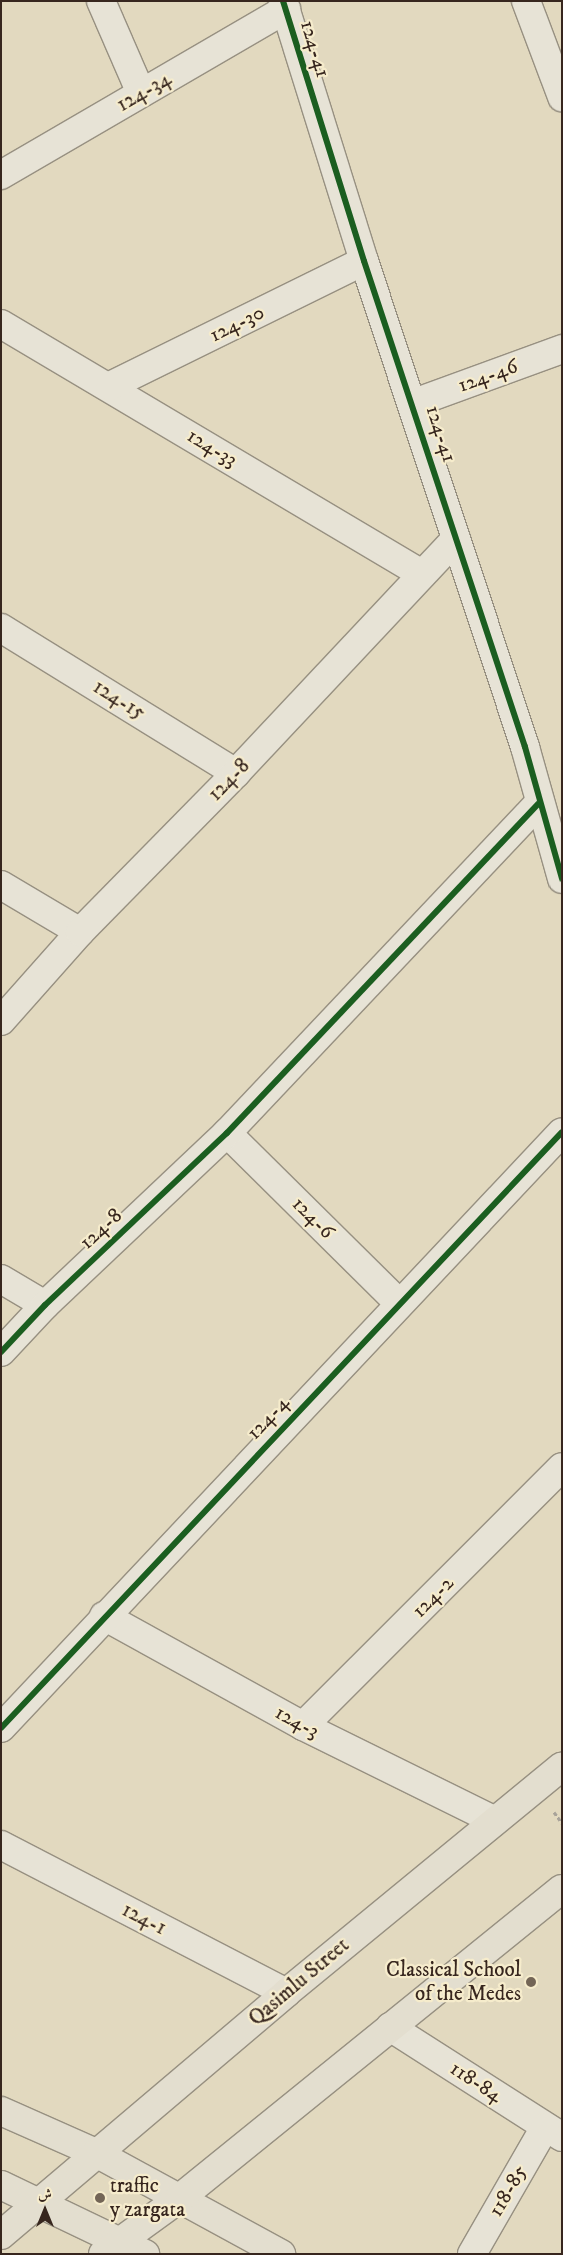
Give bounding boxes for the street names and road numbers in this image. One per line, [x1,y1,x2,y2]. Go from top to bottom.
street label: 124-41 [294,17,336,81]
street label: 124-34 [112,66,176,118]
street label: 124-30 [206,300,268,348]
street label: 124-46 [455,354,521,398]
street label: 124-41 [420,402,462,466]
street label: 124-33 [182,423,242,473]
street label: 124-15 [88,674,150,726]
street label: 124-8 [203,754,255,806]
street label: 124-6 [287,1192,339,1244]
street label: 124-8 [74,1203,128,1255]
street label: 124-4 [241,1391,295,1445]
street label: 124-2 [407,1571,459,1623]
street label: 124-3 [271,1700,323,1744]
street label: 124-1 [118,1897,170,1941]
street label: Qasimlu Street [244,1933,354,2031]
street label: 118-84 [445,2056,507,2108]
street label: 118-85 [483,2161,533,2221]

